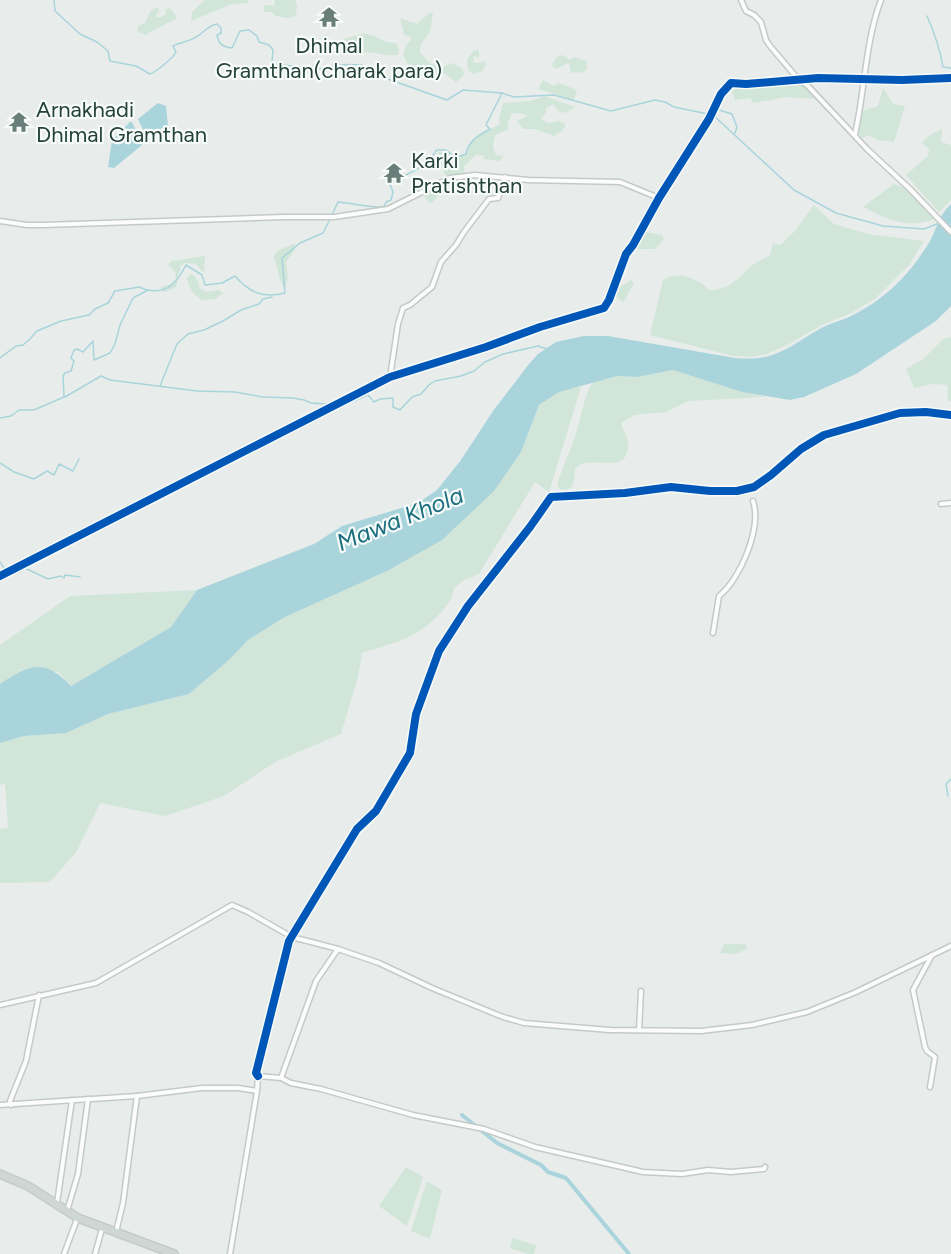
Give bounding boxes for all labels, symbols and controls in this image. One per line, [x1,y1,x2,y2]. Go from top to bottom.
temple icon: Dhimal Gramthan(charak para) [317,5,341,29]
place label: Dhimal Gramthan(charak para) [216,32,442,84]
place label: Arnakhadi Dhimal Gramthan [36,96,207,148]
temple icon: Arnakhadi Dhimal Gramthan [7,110,31,134]
place label: Karki Pratishthan [411,147,522,199]
temple icon: Karki Pratishthan [382,161,406,185]
water label: Mawa Khola [332,480,468,557]

